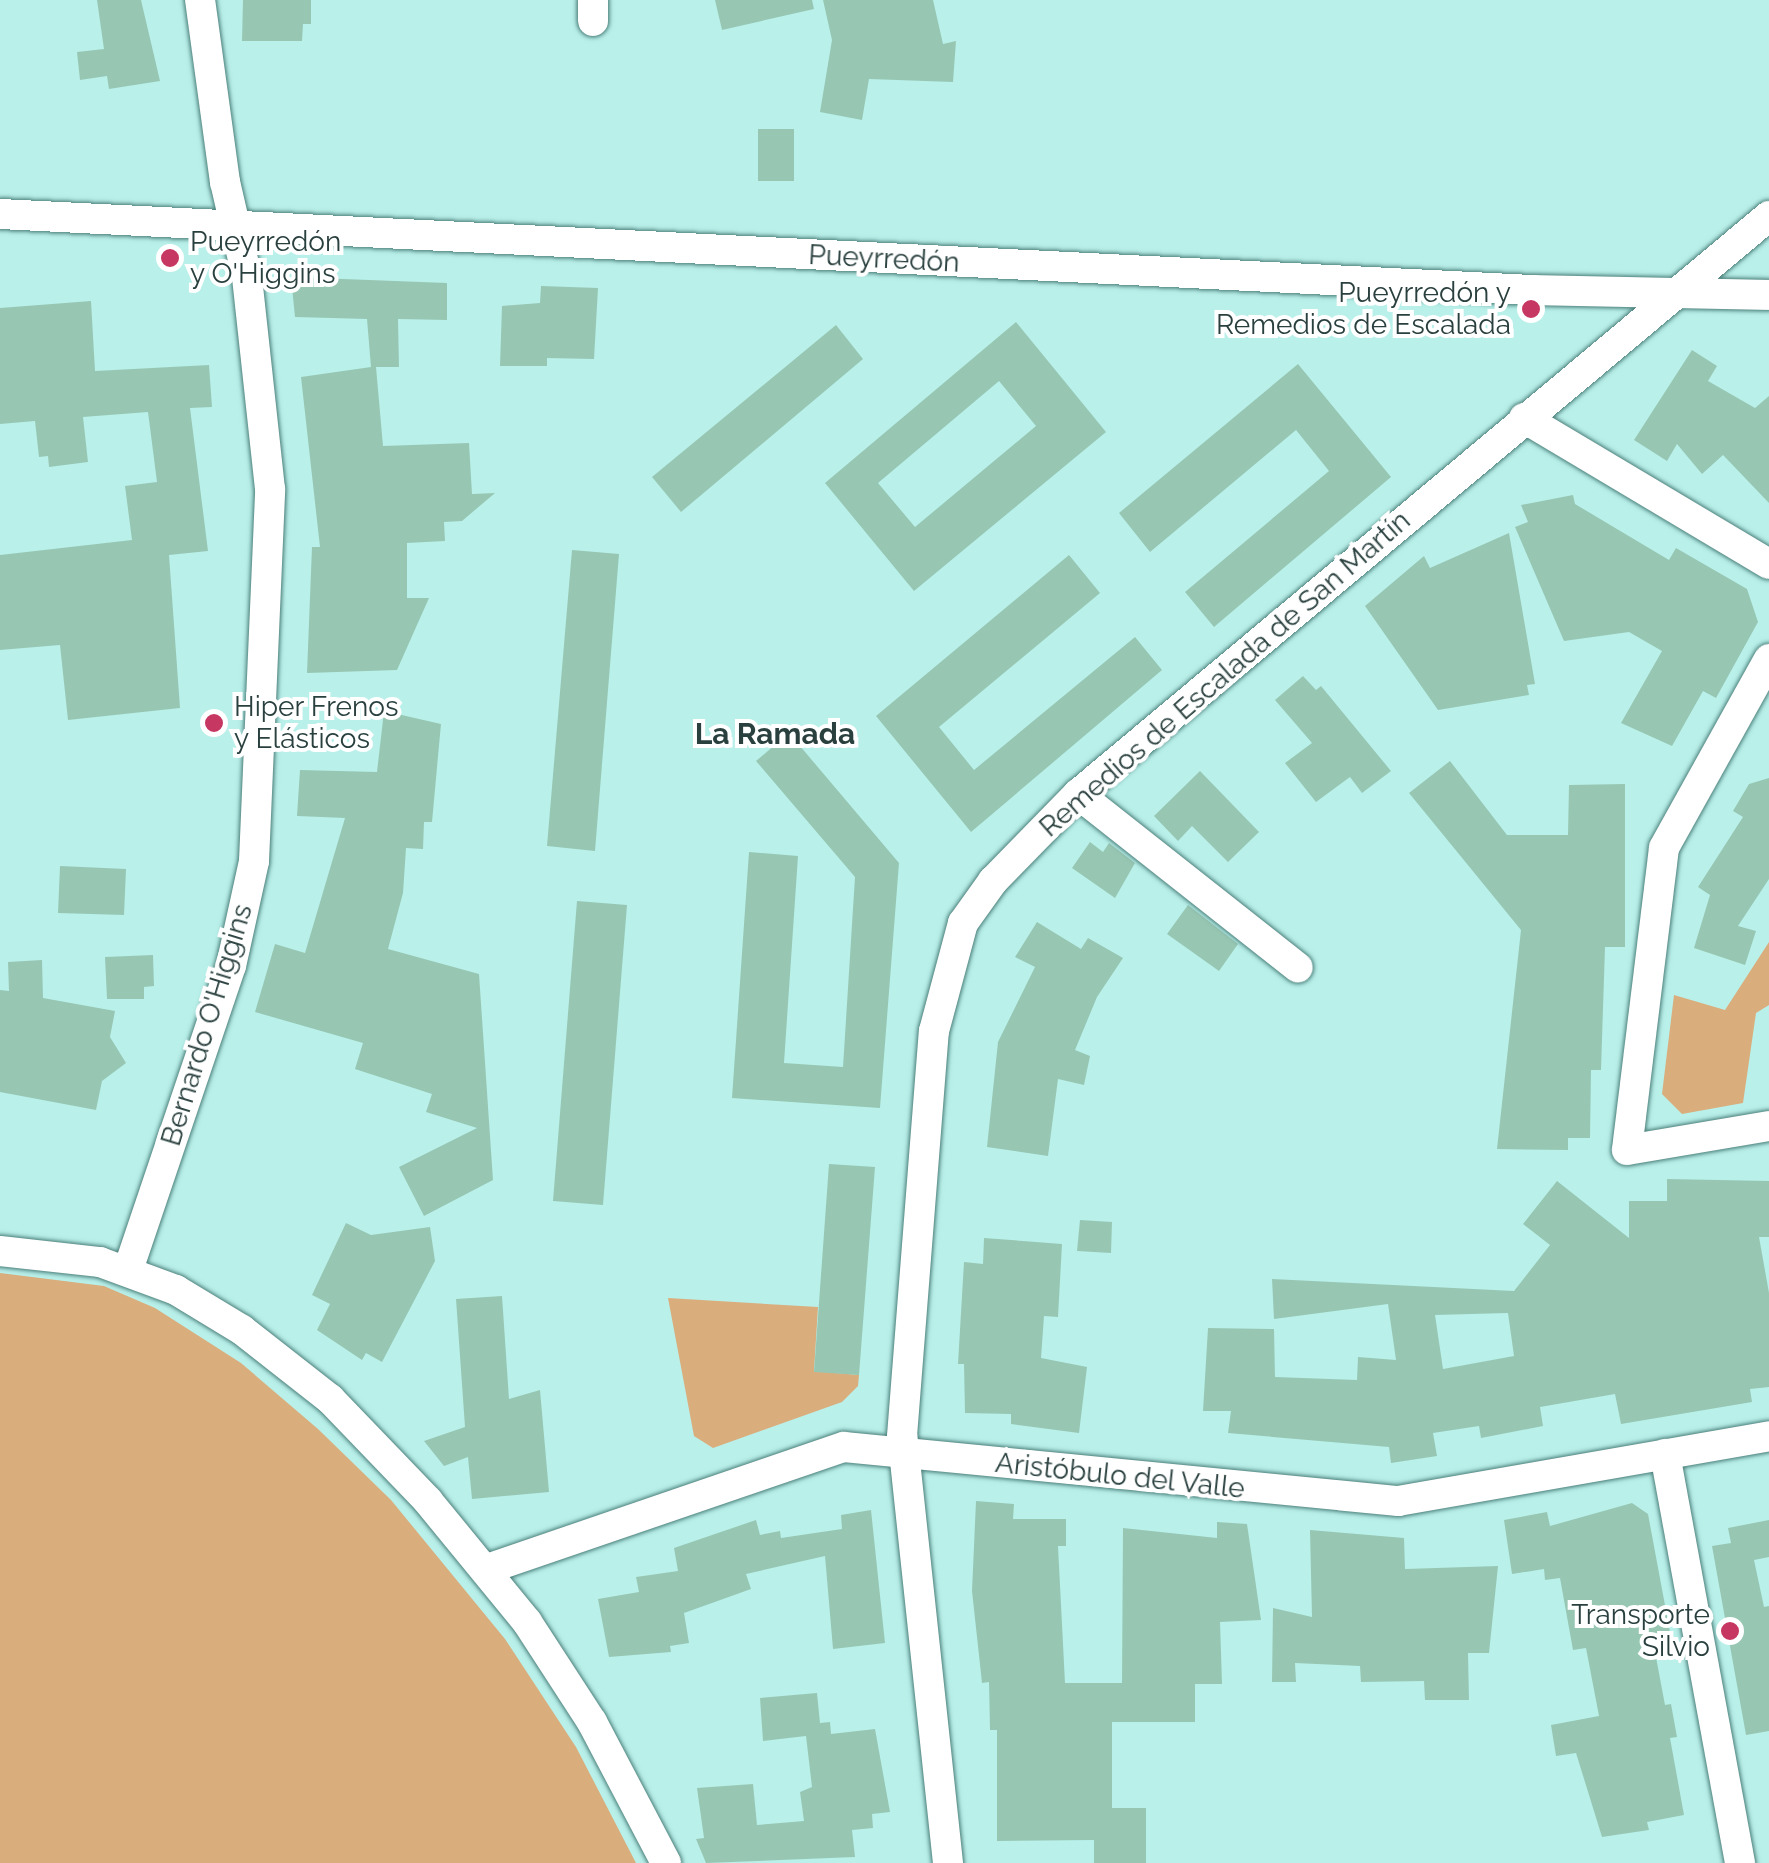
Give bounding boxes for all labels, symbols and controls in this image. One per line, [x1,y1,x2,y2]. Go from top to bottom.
place label: Pueyrredón y O'Higgins [190,225,341,291]
street label: Pueyrredón [808,238,960,280]
marker: Pueyrredón y O'Higgins [159,247,181,269]
place label: Pueyrredón y Remedios de Escalada [1216,276,1511,342]
marker: Pueyrredón y Remedios de Escalada [1520,298,1542,320]
street label: Remedios de Escalada de San Martín [1033,504,1417,844]
place label: Hiper Frenos y Elásticos [234,690,399,756]
marker: Hiper Frenos y Elásticos [203,712,225,734]
district label: La Ramada [695,716,855,752]
street label: Bernardo O'Higgins [154,900,260,1150]
street label: Aristóbulo del Valle [993,1446,1247,1506]
place label: Transporte Silvio [1571,1598,1710,1664]
marker: Transporte Silvio [1719,1620,1741,1642]

